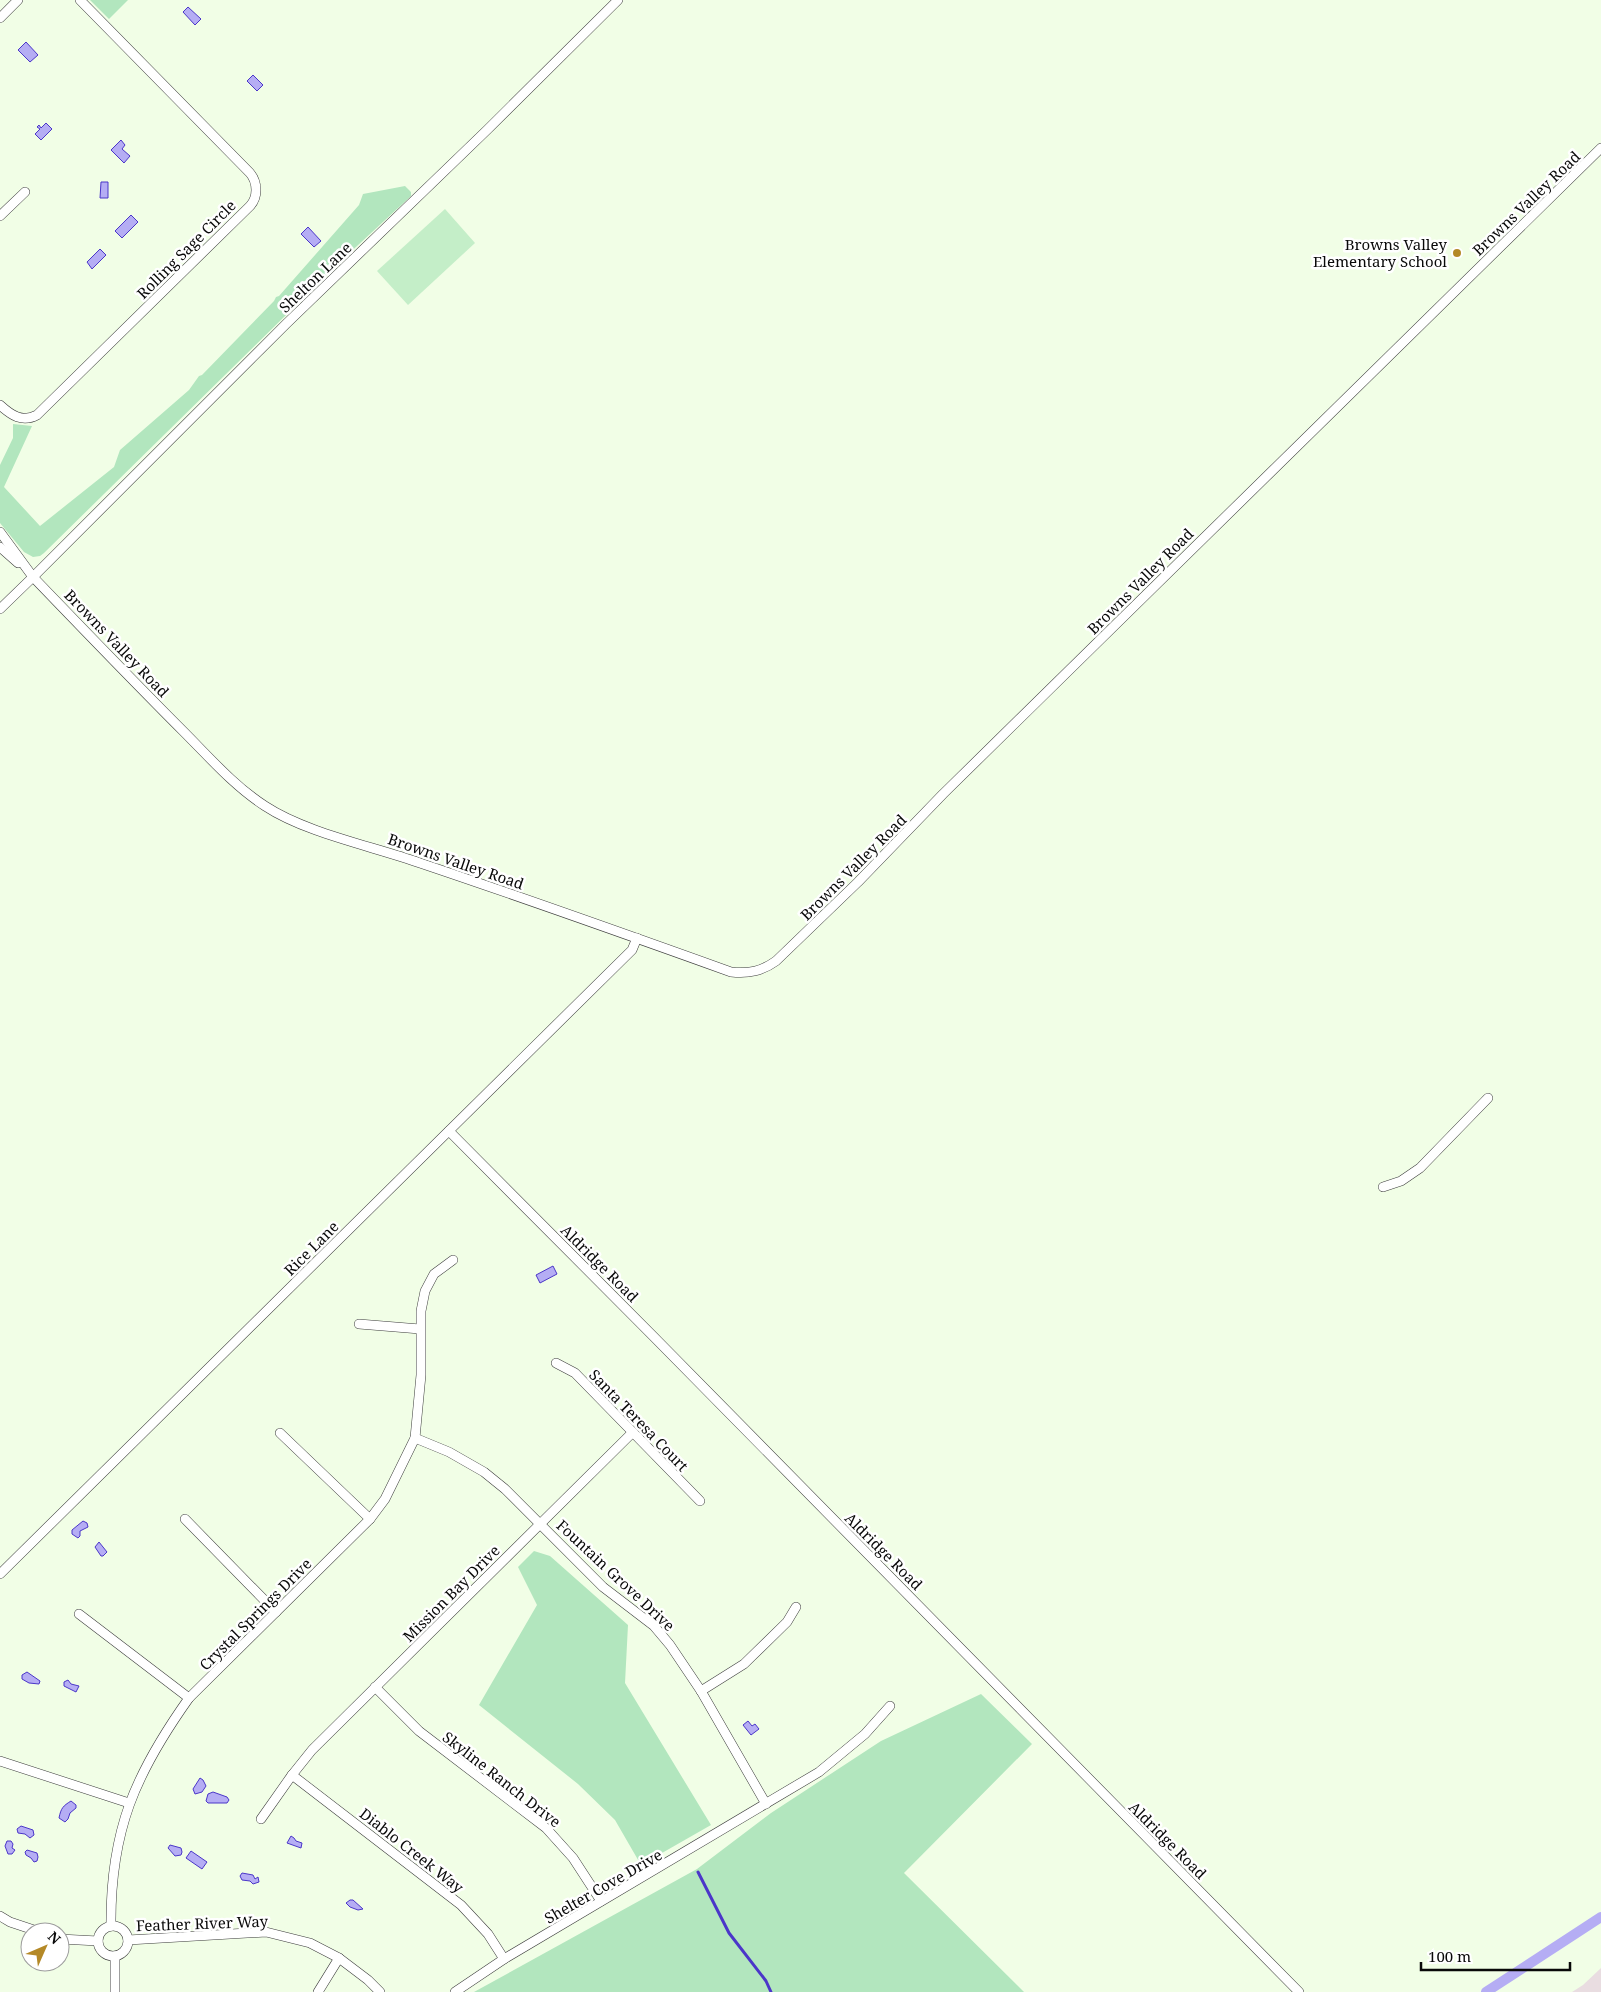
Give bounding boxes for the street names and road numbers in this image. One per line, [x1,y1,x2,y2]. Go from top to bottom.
street label: Browns Valley Road [1468,146,1584,260]
street label: Rolling Sage Circle [132,195,240,303]
street label: Shelton Lane [274,237,356,317]
street label: Browns Valley Road [1083,524,1197,638]
street label: Browns Valley Road [60,585,174,701]
street label: Browns Valley Road [796,810,910,924]
street label: Browns Valley Road [385,828,527,894]
street label: Rice Lane [279,1216,343,1280]
street label: Aldridge Road [557,1220,643,1306]
street label: Santa Teresa Court [585,1365,693,1475]
street label: Aldridge Road [841,1508,927,1594]
street label: Fountain Grove Drive [553,1515,679,1635]
street label: Mission Bay Drive [398,1540,504,1646]
street label: Crystal Springs Drive [195,1554,315,1674]
street label: Skyline Ranch Drive [439,1727,565,1831]
street label: Aldridge Road [1125,1797,1211,1883]
street label: Diablo Creek Way [356,1803,469,1897]
street label: Shelter Cove Drive [541,1844,665,1928]
street label: Feather River Way [136,1911,269,1935]

